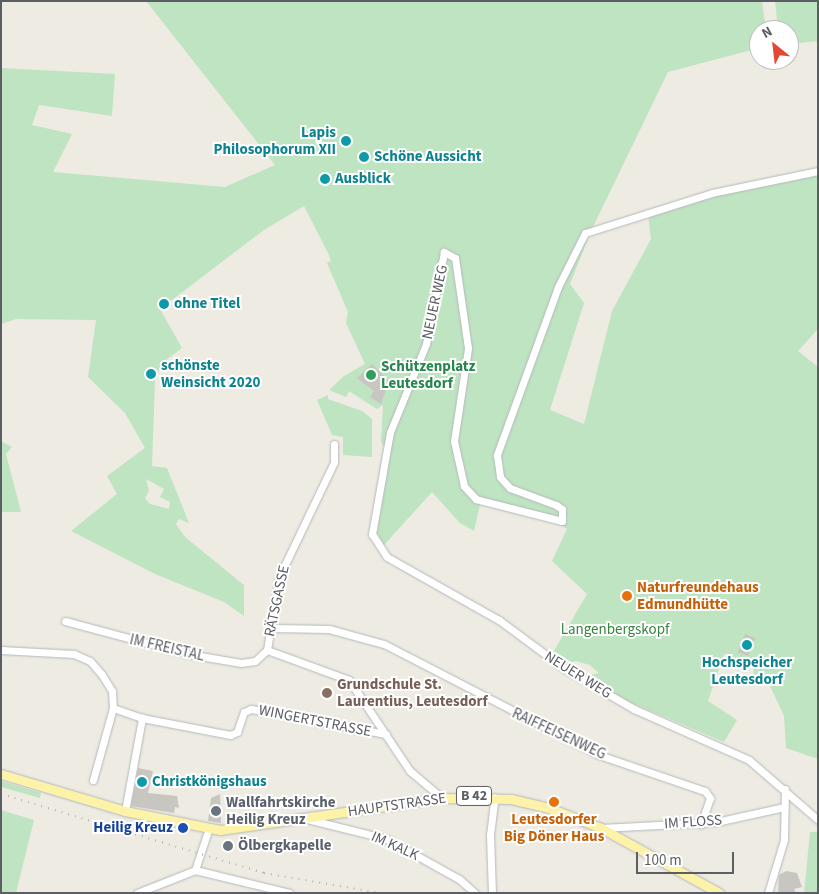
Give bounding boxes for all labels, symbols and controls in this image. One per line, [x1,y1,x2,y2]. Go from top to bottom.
north arrow [749,20,799,70]
text: N [758,22,776,44]
place label: Lapis Philosophorum XII [213,123,336,158]
marker: Lapis Philosophorum XII [340,135,352,147]
place label: Schöne Aussicht [374,148,481,166]
marker: Schöne Aussicht [358,151,370,163]
place label: Ausblick [335,170,391,188]
marker: Ausblick [319,173,331,185]
street label: NEUER WEG [418,263,452,341]
place label: ohne Titel [174,295,240,313]
marker: ohne Titel [158,298,170,310]
place label: schönste Weinsicht 2020 [161,356,260,391]
place label: Schützenplatz Leutesdorf [381,357,475,392]
marker: schönste Weinsicht 2020 [145,368,157,380]
marker: Schützenplatz Leutesdorf [365,369,377,381]
street label: RÄTSGASSE [261,564,293,638]
place label: Naturfreundehaus Edmundhütte [637,578,759,613]
marker: Naturfreundehaus Edmundhütte [621,590,633,602]
park label: Langenbergskopf [561,621,669,639]
street label: IM FREISTAL [128,631,206,665]
marker: Hochspeicher Leutesdorf [741,639,753,651]
street label: NEUER WEG [541,647,615,703]
place label: Hochspeicher Leutesdorf [702,653,792,688]
place label: Grundschule St. Laurentius, Leutesdorf [337,675,488,710]
marker: Grundschule St. Laurentius, Leutesdorf [321,687,333,699]
street label: WINGERTSTRASSE [257,701,373,741]
street label: RAIFFEISENWEG [509,704,609,764]
place label: Christkönigshaus [152,773,267,791]
marker: Christkönigshaus [136,776,148,788]
road number: B 42 [455,784,493,808]
street label: HAUPTSTRASSE [347,789,447,821]
place label: Wallfahrtskirche Heilig Kreuz [226,793,336,828]
marker: Leutesdorfer Big Döner Haus [548,796,560,808]
marker: Wallfahrtskirche Heilig Kreuz [210,805,222,817]
place label: Leutesdorfer Big Döner Haus [504,810,604,845]
street label: IM FLOSS [663,811,723,833]
place label: Heilig Kreuz [93,819,173,837]
marker: Heilig Kreuz [177,822,189,834]
street label: IM KALK [368,828,422,864]
place label: Ölbergkapelle [238,837,331,855]
marker: Ölbergkapelle [222,840,234,852]
scale bar [639,842,736,874]
text: 100 m [644,850,682,871]

